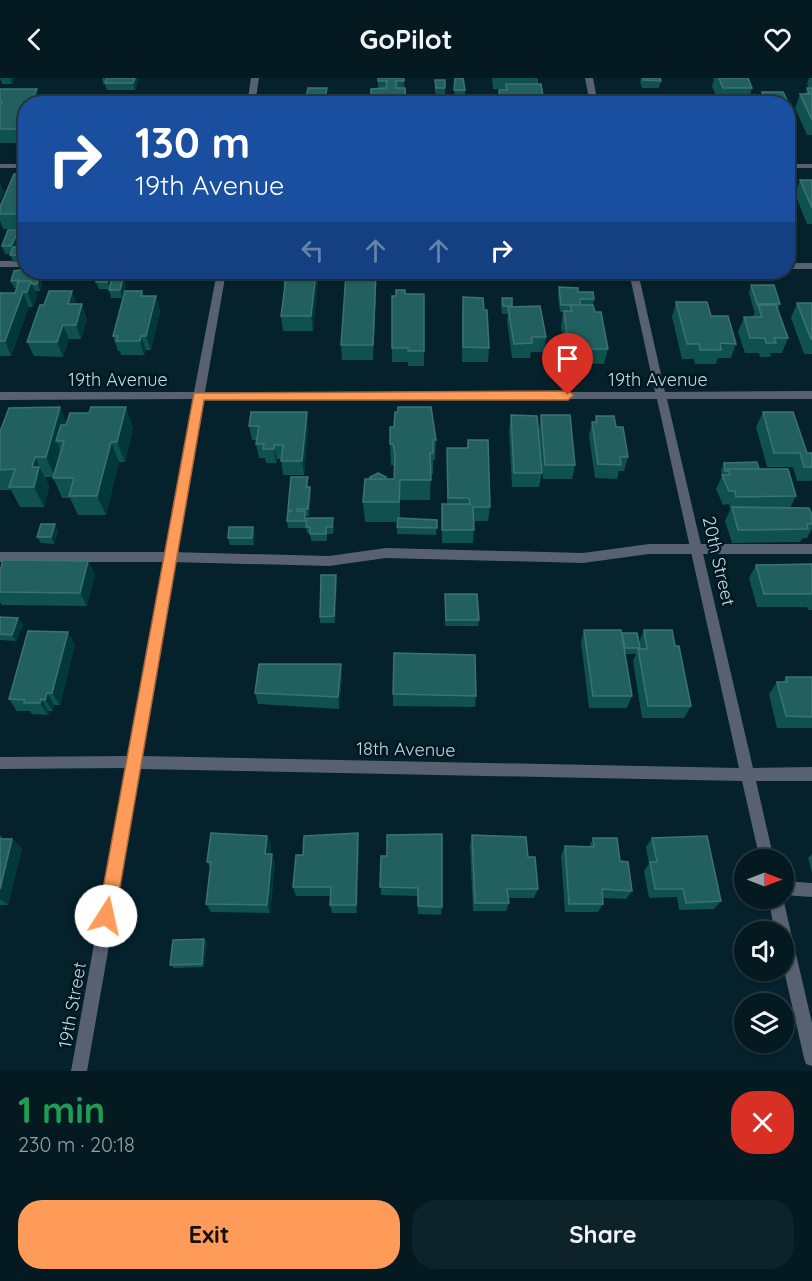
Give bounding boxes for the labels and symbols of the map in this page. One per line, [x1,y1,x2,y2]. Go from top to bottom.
pin [542,333,593,395]
street label: 19th Avenue [68,368,168,391]
street label: 19th Avenue [608,368,708,391]
street label: 20th Street [698,514,740,608]
street label: 18th Avenue [356,737,456,761]
north arrow [734,849,794,909]
position arrow [74,884,138,948]
street label: 19th Street [53,960,91,1050]

